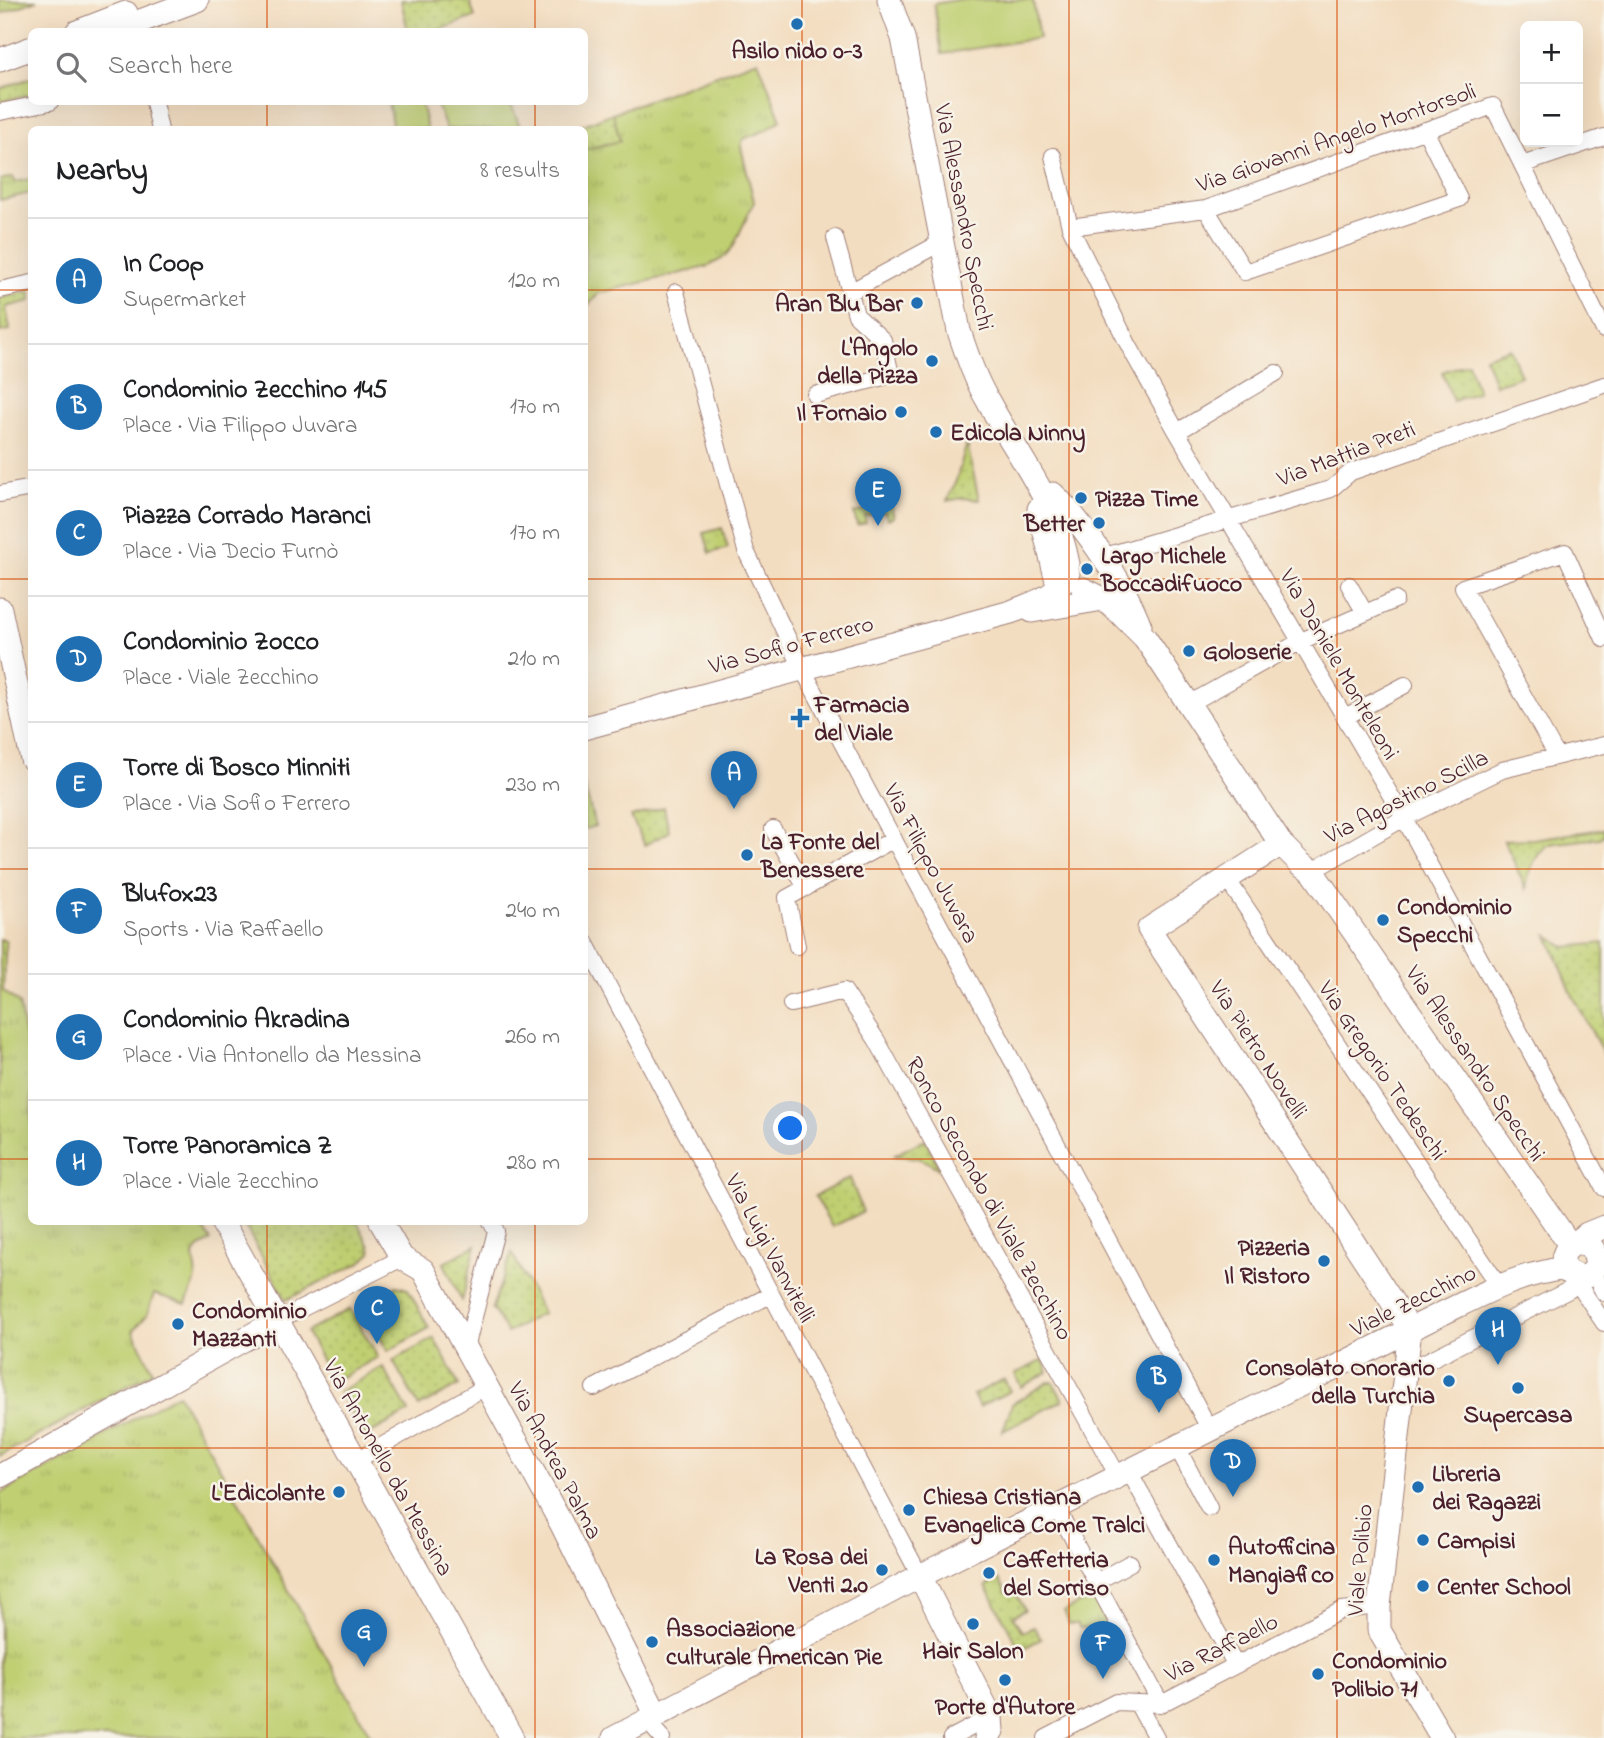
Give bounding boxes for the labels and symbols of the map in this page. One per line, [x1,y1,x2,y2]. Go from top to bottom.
marker: Asilo nido 0-3 [789,16,805,32]
place label: Asilo nido 0-3 [731,35,863,70]
street label: Via Giovanni Angelo Montorsoli [1191,75,1481,204]
street label: Via Alessandro Specchi [923,100,1002,334]
place label: Aran Blu Bar [775,288,904,323]
marker: Aran Blu Bar [909,295,925,311]
place label: L'Angolo della Pizza [817,332,918,395]
marker: L'Angolo della Pizza [924,353,940,369]
place label: Il Fornaio [796,397,887,432]
marker: Il Fornaio [893,404,909,420]
street label: Via Mattia Preti [1272,413,1421,498]
place label: Edicola Ninny [950,417,1085,453]
marker: Edicola Ninny [928,424,944,440]
pin: E [855,468,901,526]
place label: Pizza Time [1095,483,1200,518]
marker: Pizza Time [1073,490,1089,506]
place label: Better [1023,508,1086,543]
marker: Better [1091,515,1107,531]
place label: Largo Michele Boccadifuoco [1100,540,1242,603]
marker: Largo Michele Boccadifuoco [1079,561,1095,577]
street label: Via Daniele Monteleoni [1268,562,1407,767]
street label: Via Sofio Ferrero [704,608,878,686]
place label: Goloserie [1203,636,1293,671]
marker: Goloserie [1181,643,1197,659]
place label: Farmacia del Viale [813,689,910,752]
marker: Farmacia del Viale [792,710,808,726]
street label: Via Agostino Scilla [1318,742,1495,855]
pin: A [711,751,757,809]
street label: Via Filippo Juvara [872,777,987,950]
place label: La Fonte del Benessere [760,826,880,889]
marker: La Fonte del Benessere [739,847,755,863]
place label: Condominio Specchi [1397,891,1512,954]
marker: Condominio Specchi [1375,912,1391,928]
street label: Via Alessandro Specchi [1394,958,1553,1170]
street label: Via Pietro Novelli [1198,973,1315,1127]
street label: Via Gregorio Tedeschi [1307,974,1454,1168]
street label: Ronco Secondo di Viale Zecchino [895,1051,1081,1348]
your location [773,1111,807,1145]
street label: Via Luigi Vanvitelli [714,1167,823,1330]
place label: Pizzeria Il Ristoro [1224,1232,1310,1295]
marker: Pizzeria Il Ristoro [1316,1253,1332,1269]
street label: Viale Zecchino [1344,1257,1483,1348]
pin: C [354,1286,400,1344]
place label: Condominio Mazzanti [192,1295,307,1358]
pin: H [1475,1307,1521,1365]
marker: Condominio Mazzanti [170,1316,186,1332]
street label: Via Antonello da Messina [312,1352,461,1583]
place label: Consolato Onorario della Turchia [1245,1352,1435,1415]
pin: B [1136,1355,1182,1413]
marker: Consolato Onorario della Turchia [1441,1373,1457,1389]
street label: Via Andrea Palma [497,1375,610,1546]
marker: Supercasa [1510,1380,1526,1396]
place label: Supercasa [1463,1399,1573,1434]
pin: D [1210,1439,1256,1497]
place label: Libreria dei Ragazzi [1432,1458,1541,1522]
place label: L'Edicolante [211,1477,326,1512]
marker: Libreria dei Ragazzi [1410,1479,1426,1495]
place label: Chiesa Cristiana Evangelica Come Tralci [923,1481,1145,1545]
marker: L'Edicolante [331,1484,347,1500]
marker: Chiesa Cristiana Evangelica Come Tralci [901,1502,917,1518]
street label: Viale Polibio [1339,1503,1384,1619]
place label: Campisi [1437,1525,1516,1560]
place label: Autofficina Mangiafico [1228,1531,1335,1595]
marker: Campisi [1415,1532,1431,1548]
place label: La Rosa dei Venti 2.0 [755,1541,869,1604]
place label: Caffetteria del Sorriso [1003,1544,1109,1607]
marker: Autofficina Mangiafico [1206,1552,1222,1568]
marker: La Rosa dei Venti 2.0 [874,1562,890,1578]
marker: Caffetteria del Sorriso [981,1565,997,1581]
place label: Center School [1437,1571,1571,1606]
marker: Center School [1415,1578,1431,1594]
street label: Via Raffaello [1158,1606,1285,1693]
pin: G [341,1609,387,1667]
place label: Associazione culturale American Pie [666,1613,883,1676]
marker: Hair Salon [965,1616,981,1632]
pin: F [1080,1621,1126,1679]
marker: Associazione culturale American Pie [644,1634,660,1650]
place label: Hair Salon [922,1635,1024,1670]
place label: Condominio Polibio 71 [1332,1645,1447,1708]
marker: Condominio Polibio 71 [1310,1666,1326,1682]
marker: Porte d'Autore [997,1672,1013,1688]
place label: Porte d'Autore [935,1691,1076,1726]

